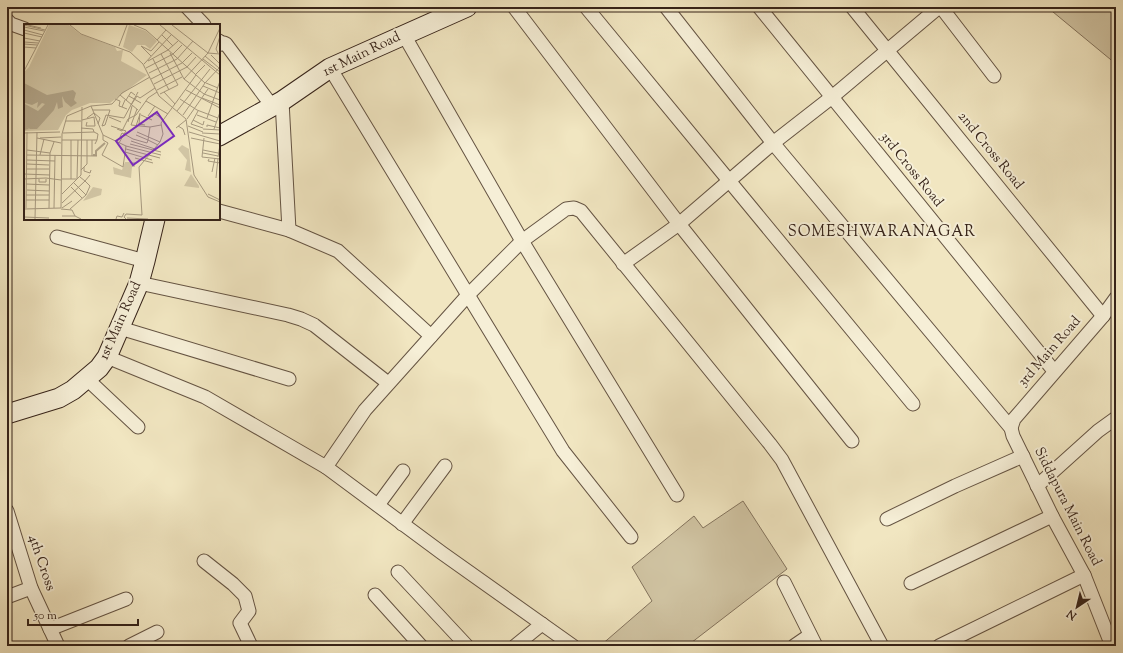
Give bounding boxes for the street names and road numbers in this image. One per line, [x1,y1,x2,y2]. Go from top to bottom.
street label: 1st Main Road [320,28,404,82]
street label: 2nd Cross Road [952,108,1028,194]
street label: 3rd Cross Road [875,128,947,212]
street label: 1st Main Road [95,278,147,363]
street label: 3rd Main Road [1014,312,1086,392]
street label: Siddapura Main Road [1028,444,1106,570]
street label: 4th Cross [22,532,60,594]

